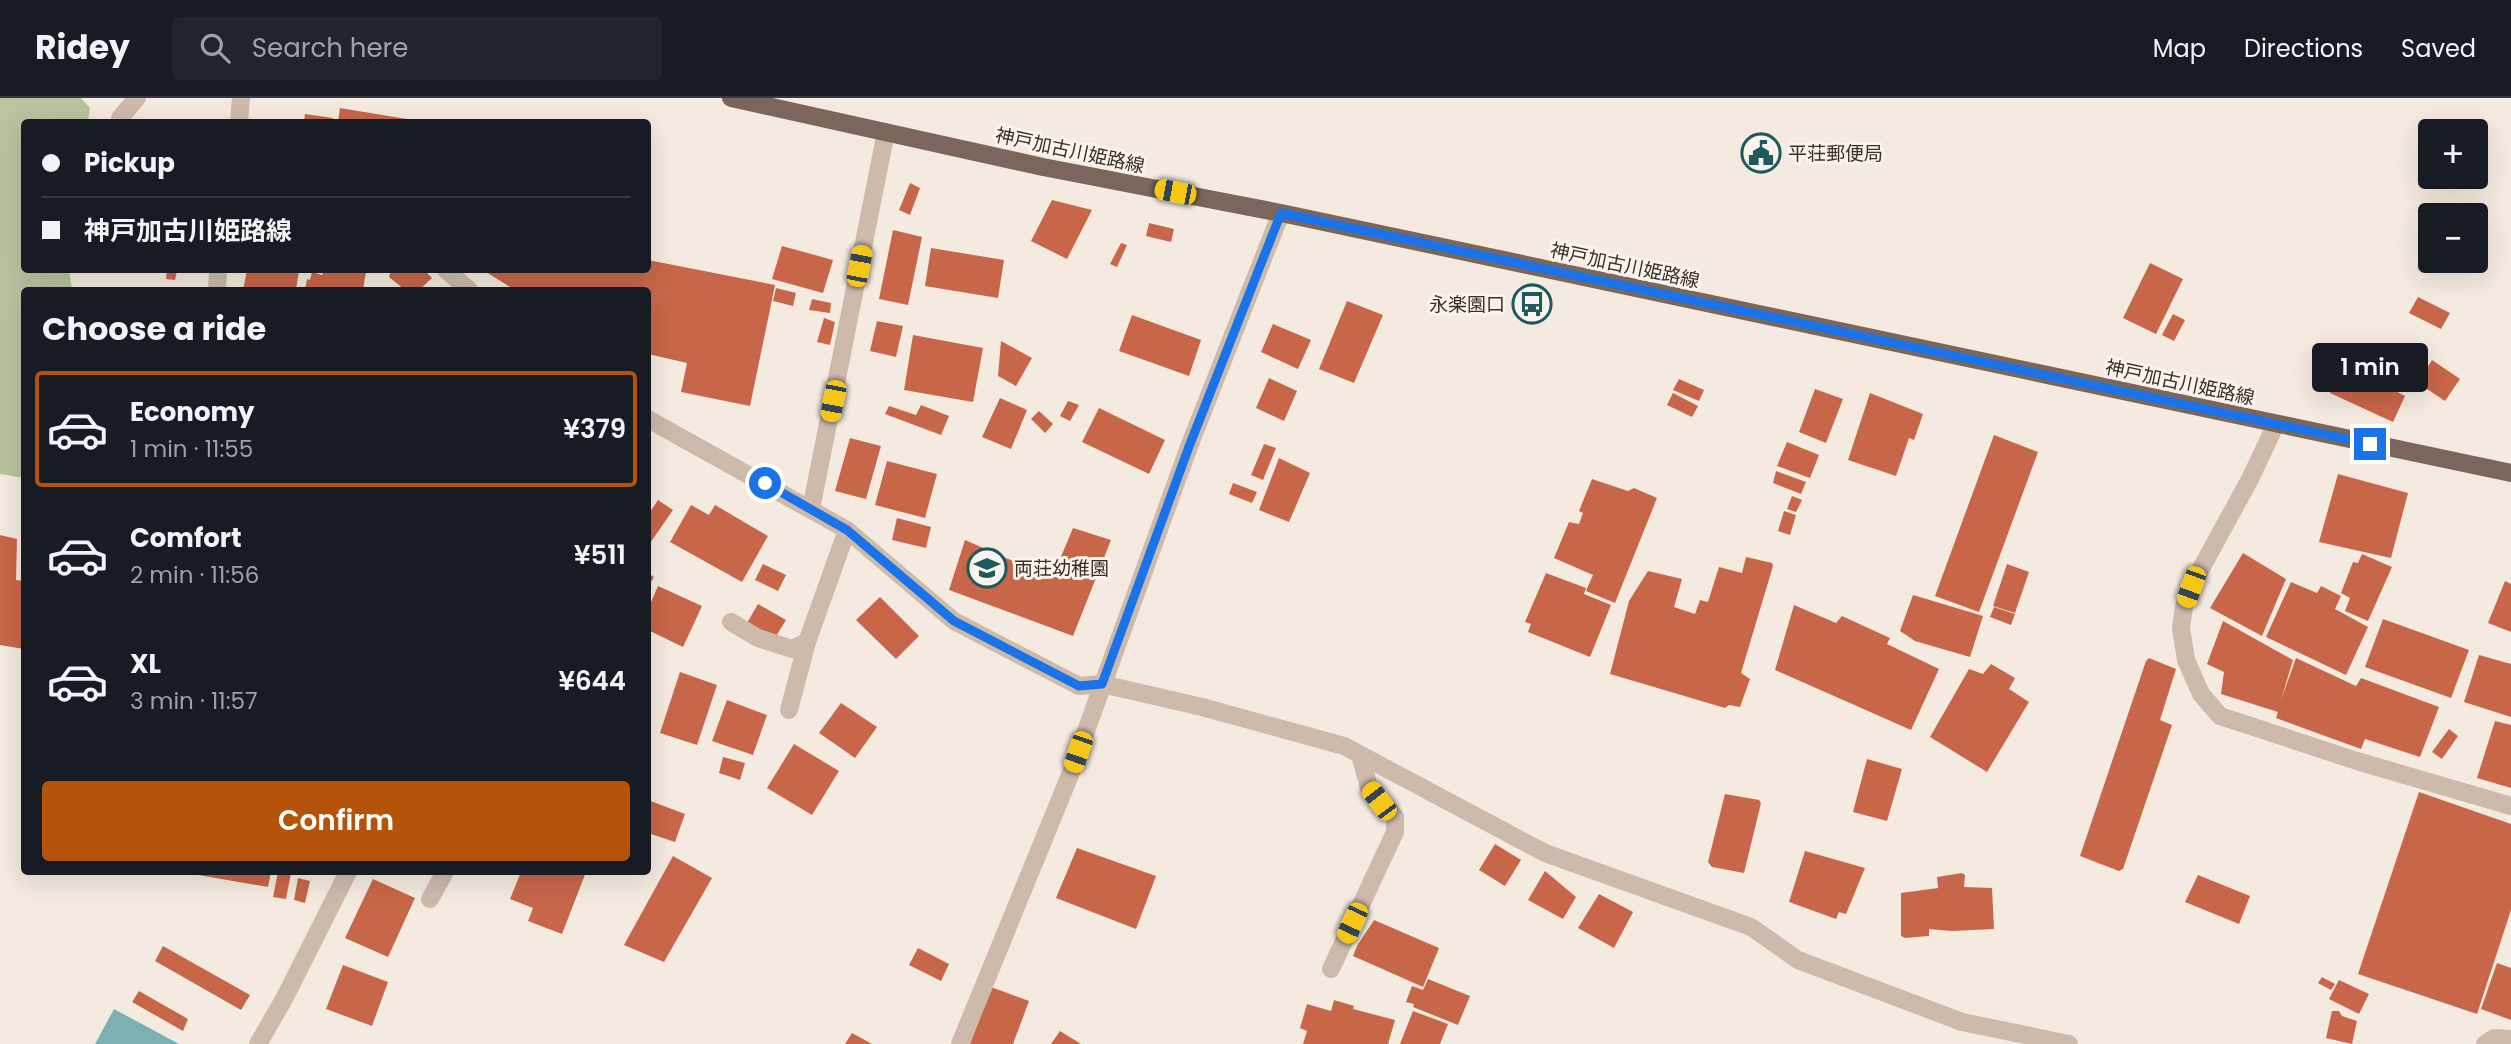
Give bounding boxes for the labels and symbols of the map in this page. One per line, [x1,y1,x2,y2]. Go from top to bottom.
street label: 神戸加古川姫路線 [993,121,1147,179]
public building icon: 平荘郵便局 [1740,132,1782,174]
place label: 平荘郵便局 [1788,140,1883,167]
car [1153,178,1198,206]
street label: 神戸加古川姫路線 [1548,236,1702,294]
car [845,243,874,289]
bus stop icon: 永楽園口 [1511,283,1553,325]
place label: 永楽園口 [1429,291,1505,318]
callout: 1 min [2312,342,2428,392]
street label: 神戸加古川姫路線 [2103,353,2257,411]
car [819,378,848,424]
route end [2354,428,2386,460]
route start [749,467,781,499]
school or university icon: 両荘幼稚園 [966,547,1008,589]
place label: 両荘幼稚園 [1014,555,1109,582]
car [2174,564,2209,610]
car [1062,729,1095,775]
car [1358,778,1401,824]
car [1334,900,1371,946]

